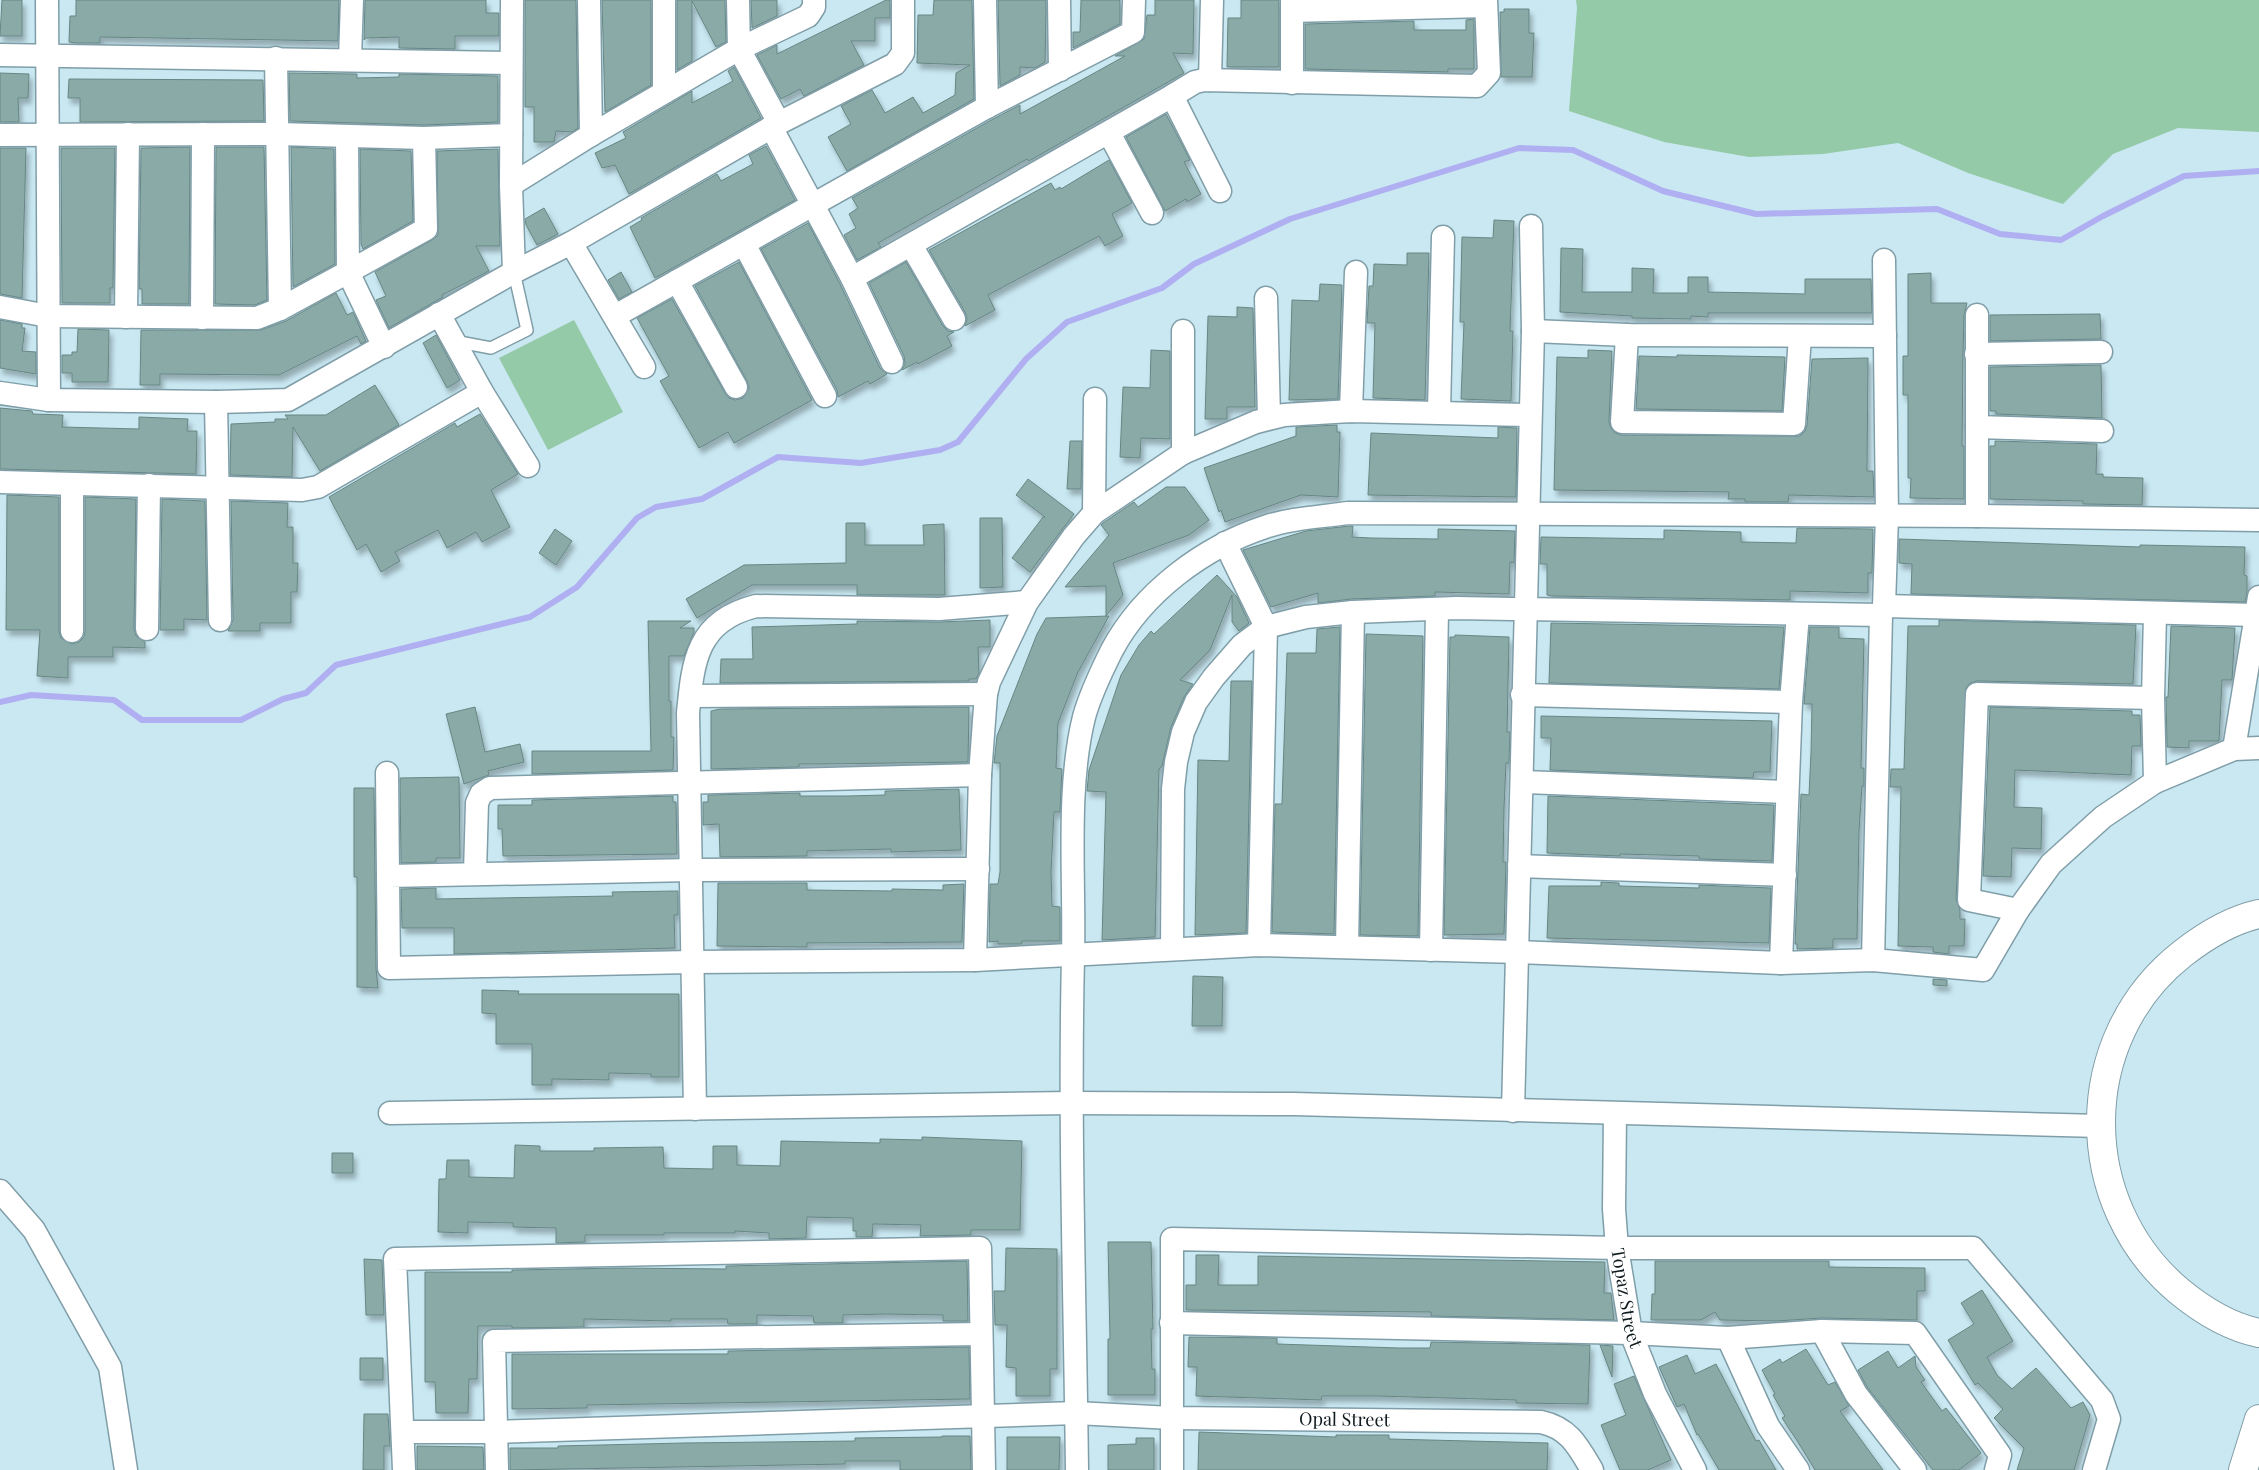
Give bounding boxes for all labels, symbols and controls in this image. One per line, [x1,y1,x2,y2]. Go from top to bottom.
street label: Topaz Street [1606,1246,1649,1352]
street label: Opal Street [1299,1406,1391,1431]

